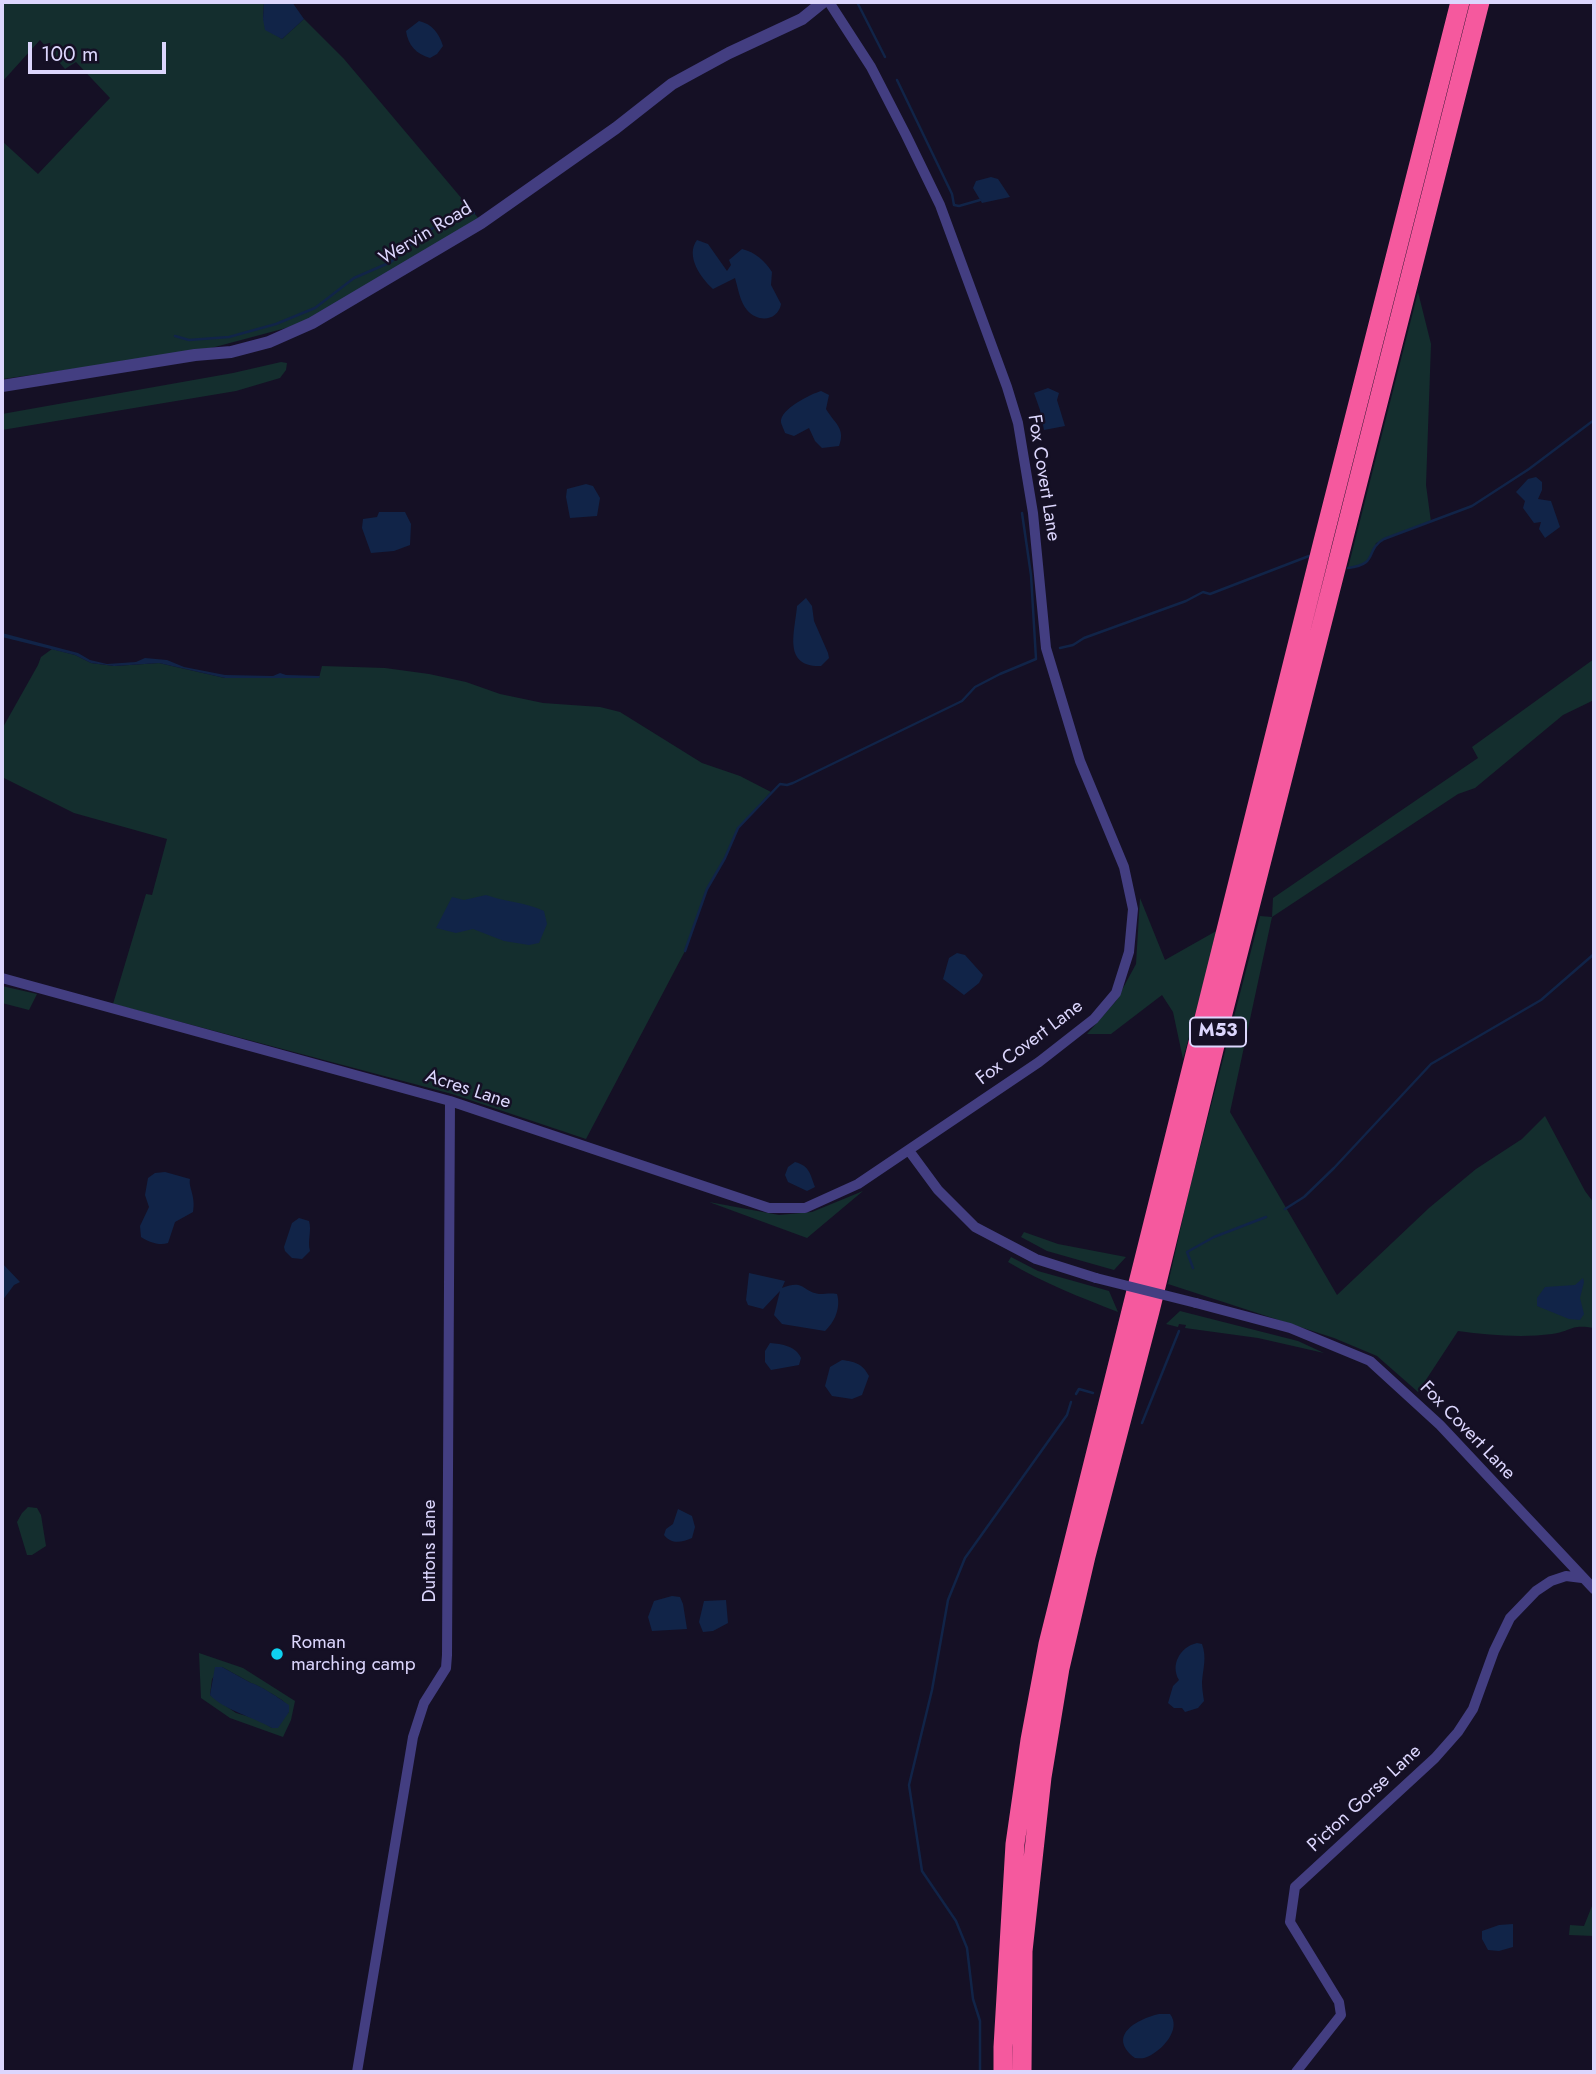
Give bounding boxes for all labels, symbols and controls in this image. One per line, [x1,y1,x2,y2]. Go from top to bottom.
scale bar [32,28,170,72]
text: 100 m [41,39,98,69]
street label: Wervin Road [376,197,476,271]
street label: Fox Covert Lane [1022,413,1064,543]
street label: Fox Covert Lane [972,995,1088,1091]
road number: M53 [1190,1017,1246,1046]
street label: Acres Lane [422,1065,514,1115]
street label: Fox Covert Lane [1414,1377,1520,1485]
street label: Duttons Lane [419,1499,441,1603]
place label: Roman marching camp [291,1632,416,1676]
marker: Roman marching camp [269,1646,285,1662]
street label: Picton Gorse Lane [1303,1740,1427,1858]

